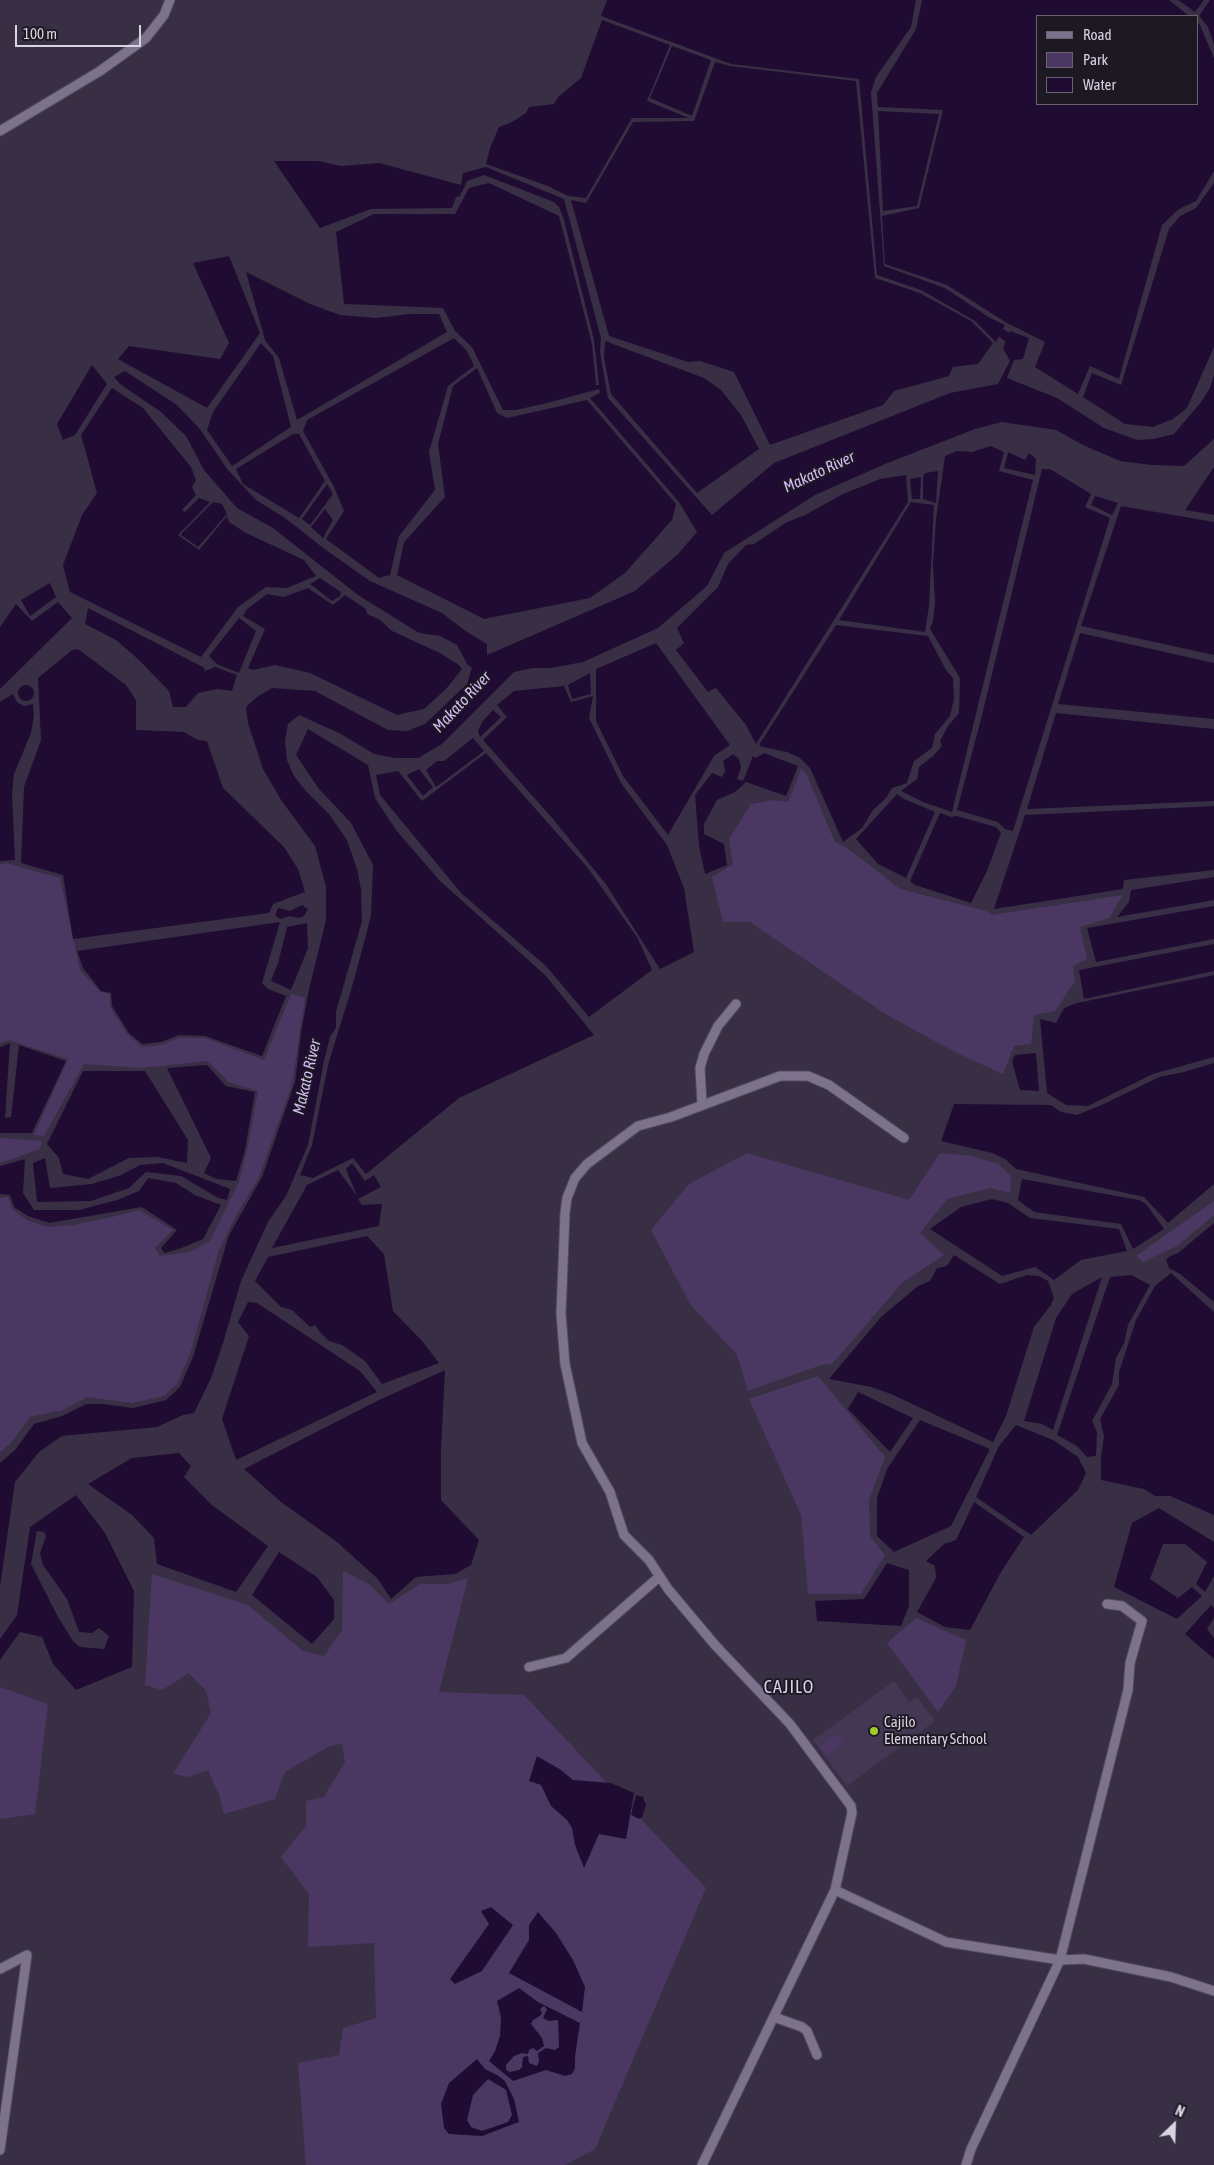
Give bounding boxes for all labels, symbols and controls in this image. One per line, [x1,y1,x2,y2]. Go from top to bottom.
scale bar [18,15,144,47]
legend [1036,15,1199,105]
text: 100 m [23,25,57,42]
text: Road [1083,26,1112,43]
text: Park [1083,51,1108,68]
text: Water [1083,76,1116,93]
water label: Makato River [780,447,858,497]
water label: Makato River [429,667,495,737]
water label: Makato River [289,1038,325,1116]
district label: CAJILO [763,1676,815,1698]
place label: Cajilo Elementary School [884,1713,987,1748]
marker: Cajilo Elementary School [868,1725,880,1737]
north arrow [1149,2100,1199,2150]
text: N [1173,2102,1187,2120]

